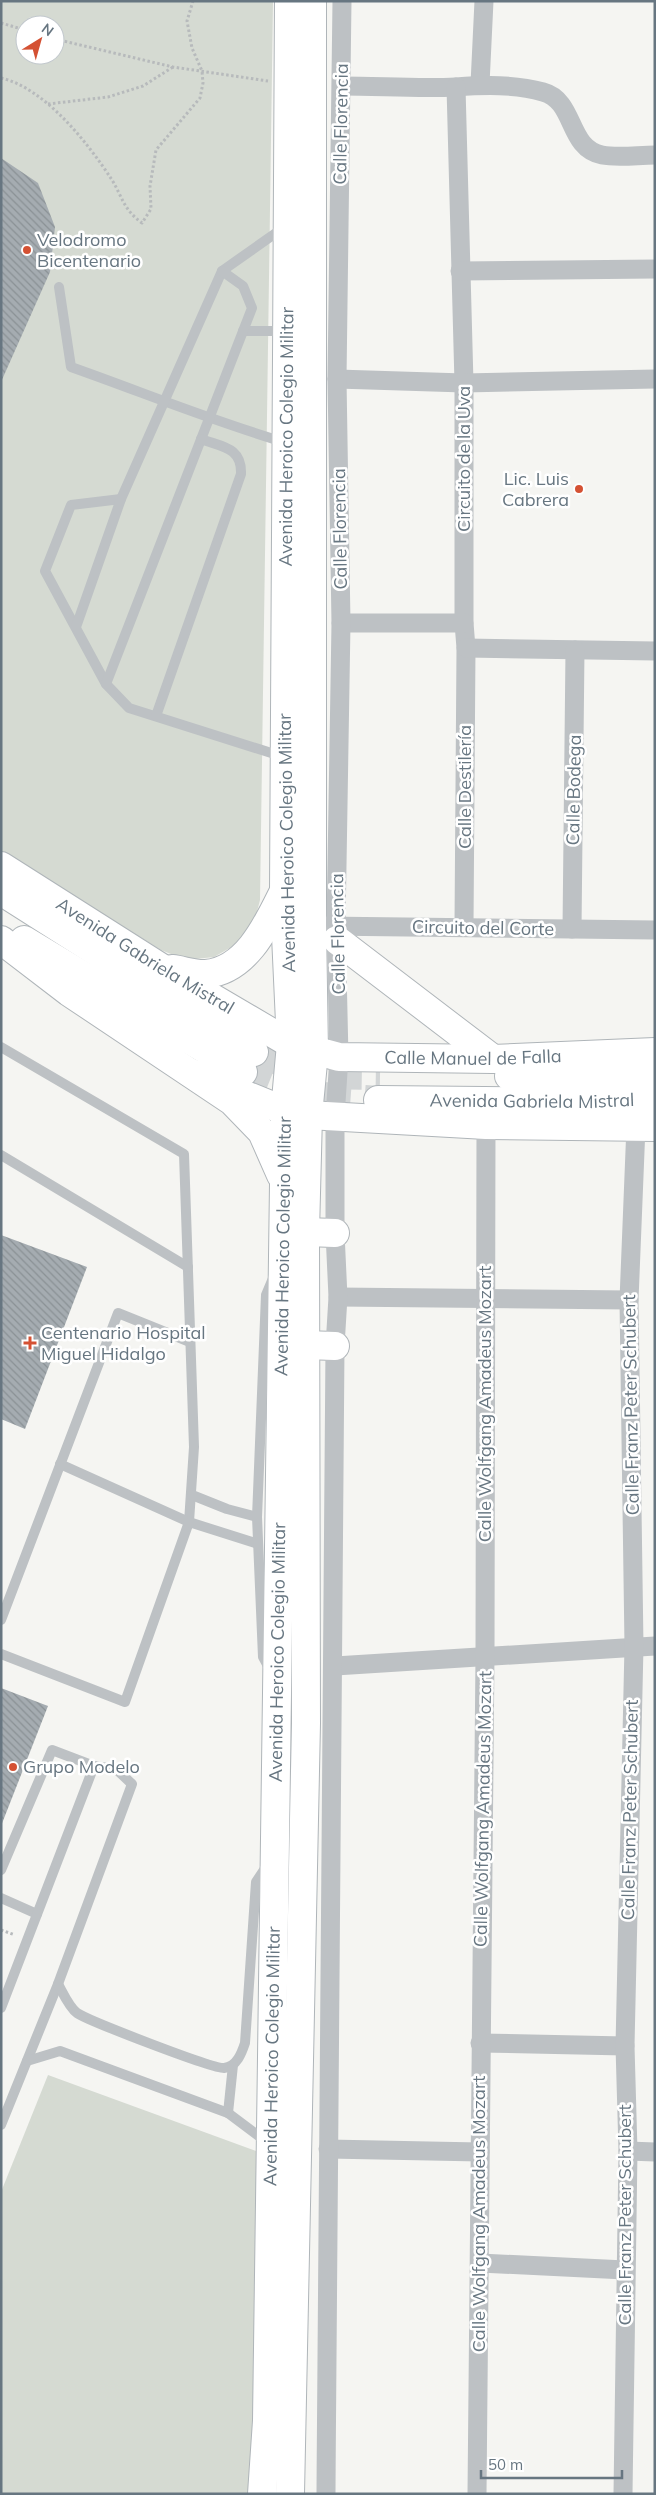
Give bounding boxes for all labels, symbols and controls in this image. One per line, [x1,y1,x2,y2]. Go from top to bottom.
north arrow [15,15,65,65]
text: N [38,19,57,40]
street label: Calle Florencia [328,63,353,185]
place label: Velodromo Bicentenario [37,228,141,272]
marker: Velodromo Bicentenario [21,244,33,256]
street label: Avenida Heroico Colegio Militar [274,306,298,567]
street label: Circuito de la Uva [452,386,475,532]
place label: Lic. Luis Cabrera [502,467,569,511]
street label: Calle Florencia [327,468,352,590]
marker: Lic. Luis Cabrera [573,483,585,495]
street label: Avenida Heroico Colegio Militar [273,713,300,973]
street label: Calle Destilería [453,725,476,849]
street label: Calle Bodega [561,734,586,846]
street label: Calle Florencia [325,873,350,995]
street label: Avenida Gabriela Mistral [52,892,239,1019]
street label: Circuito del Corte [412,915,554,940]
street label: Calle Manuel de Falla [384,1044,562,1070]
street label: Avenida Gabriela Mistral [429,1088,635,1113]
street label: Avenida Heroico Colegio Militar [269,1116,296,1376]
street label: Calle Wolfgang Amadeus Mozart [473,1266,496,1542]
street label: Calle Franz Peter Schubert [617,1294,644,1516]
place label: Centenario Hospital Miguel Hidalgo [41,1321,206,1365]
marker: Centenario Hospital Miguel Hidalgo [23,1336,37,1350]
street label: Avenida Heroico Colegio Militar [264,1522,290,1782]
street label: Calle Wolfgang Amadeus Mozart [469,1671,496,1947]
street label: Calle Franz Peter Schubert [616,1699,643,1921]
place label: Grupo Modelo [23,1755,140,1778]
marker: Grupo Modelo [7,1761,19,1773]
street label: Avenida Heroico Colegio Militar [258,1926,285,2186]
street label: Calle Wolfgang Amadeus Mozart [467,2076,490,2352]
street label: Calle Franz Peter Schubert [613,2105,636,2325]
scale bar [481,2448,622,2480]
text: 50 m [488,2455,523,2474]

